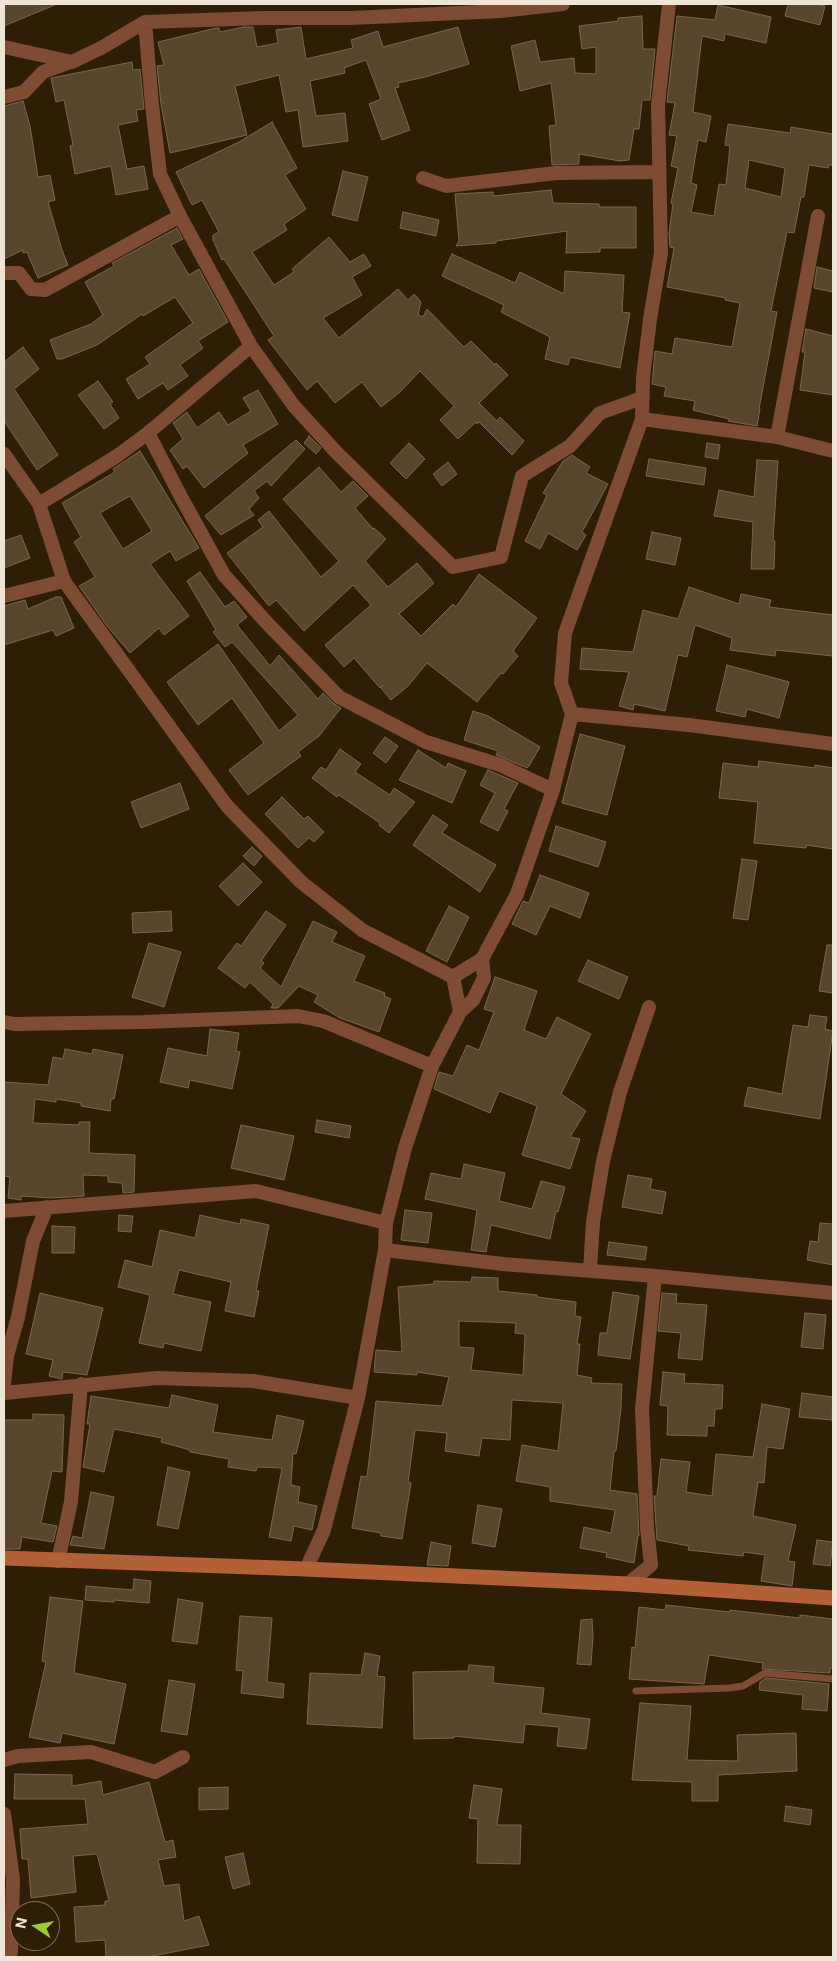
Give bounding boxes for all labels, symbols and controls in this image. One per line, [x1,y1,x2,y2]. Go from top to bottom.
north arrow [10,1901,60,1951]
text: N [11,1916,30,1930]

